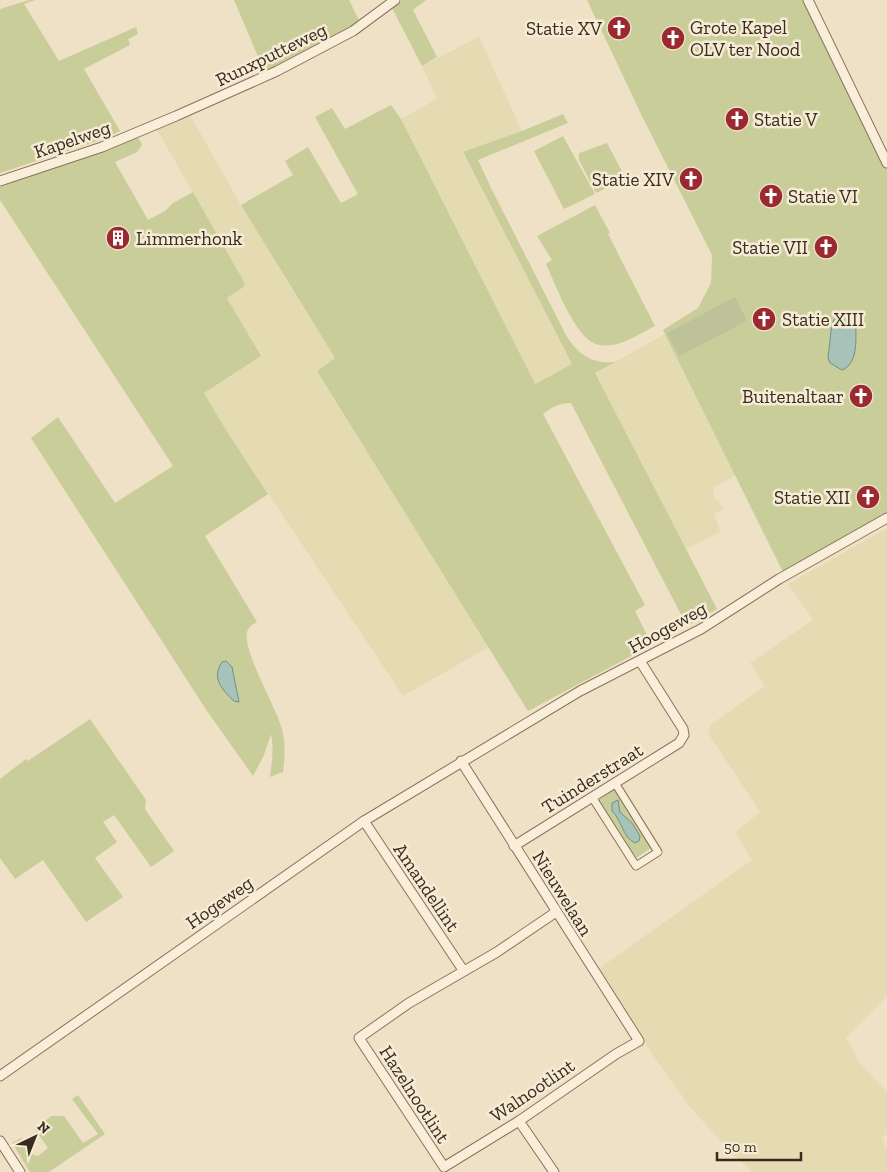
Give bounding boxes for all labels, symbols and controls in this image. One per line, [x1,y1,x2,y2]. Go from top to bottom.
church icon: Statie XV [606,15,632,41]
place label: Grote Kapel OLV ter Nood [690,16,801,61]
street label: Runxputteweg [212,17,331,91]
place label: Statie XV [526,17,603,40]
church icon: Grote Kapel OLV ter Nood [660,25,686,51]
church icon: Statie V [724,106,750,132]
place label: Statie V [754,108,818,131]
street label: Kapelweg [31,116,114,163]
church icon: Statie XIV [678,166,704,192]
place label: Statie XIV [592,168,675,191]
church icon: Statie VI [758,183,784,209]
place label: Statie VI [788,185,858,208]
building icon: Limmerhonk [105,225,131,251]
place label: Limmerhonk [136,227,243,250]
church icon: Statie VII [813,234,839,260]
place label: Statie VII [732,236,808,259]
church icon: Statie XIII [751,306,777,332]
place label: Statie XIII [782,308,864,331]
church icon: Buitenaltaar [848,383,874,409]
place label: Buitenaltaar [742,385,844,408]
church icon: Statie XII [855,484,881,510]
place label: Statie XII [774,486,850,509]
street label: Hoogeweg [624,596,711,658]
street label: Tuinderstraat [538,738,647,819]
street label: Amandellint [389,839,464,936]
street label: Nieuwelaan [527,846,598,940]
street label: Hogeweg [181,871,258,934]
street label: Hazelnootlint [374,1041,455,1147]
street label: Walnootlint [486,1054,579,1127]
north arrow [10,1112,60,1162]
text: N [34,1118,53,1138]
scale bar [717,1130,801,1162]
text: 50 m [724,1138,757,1156]

